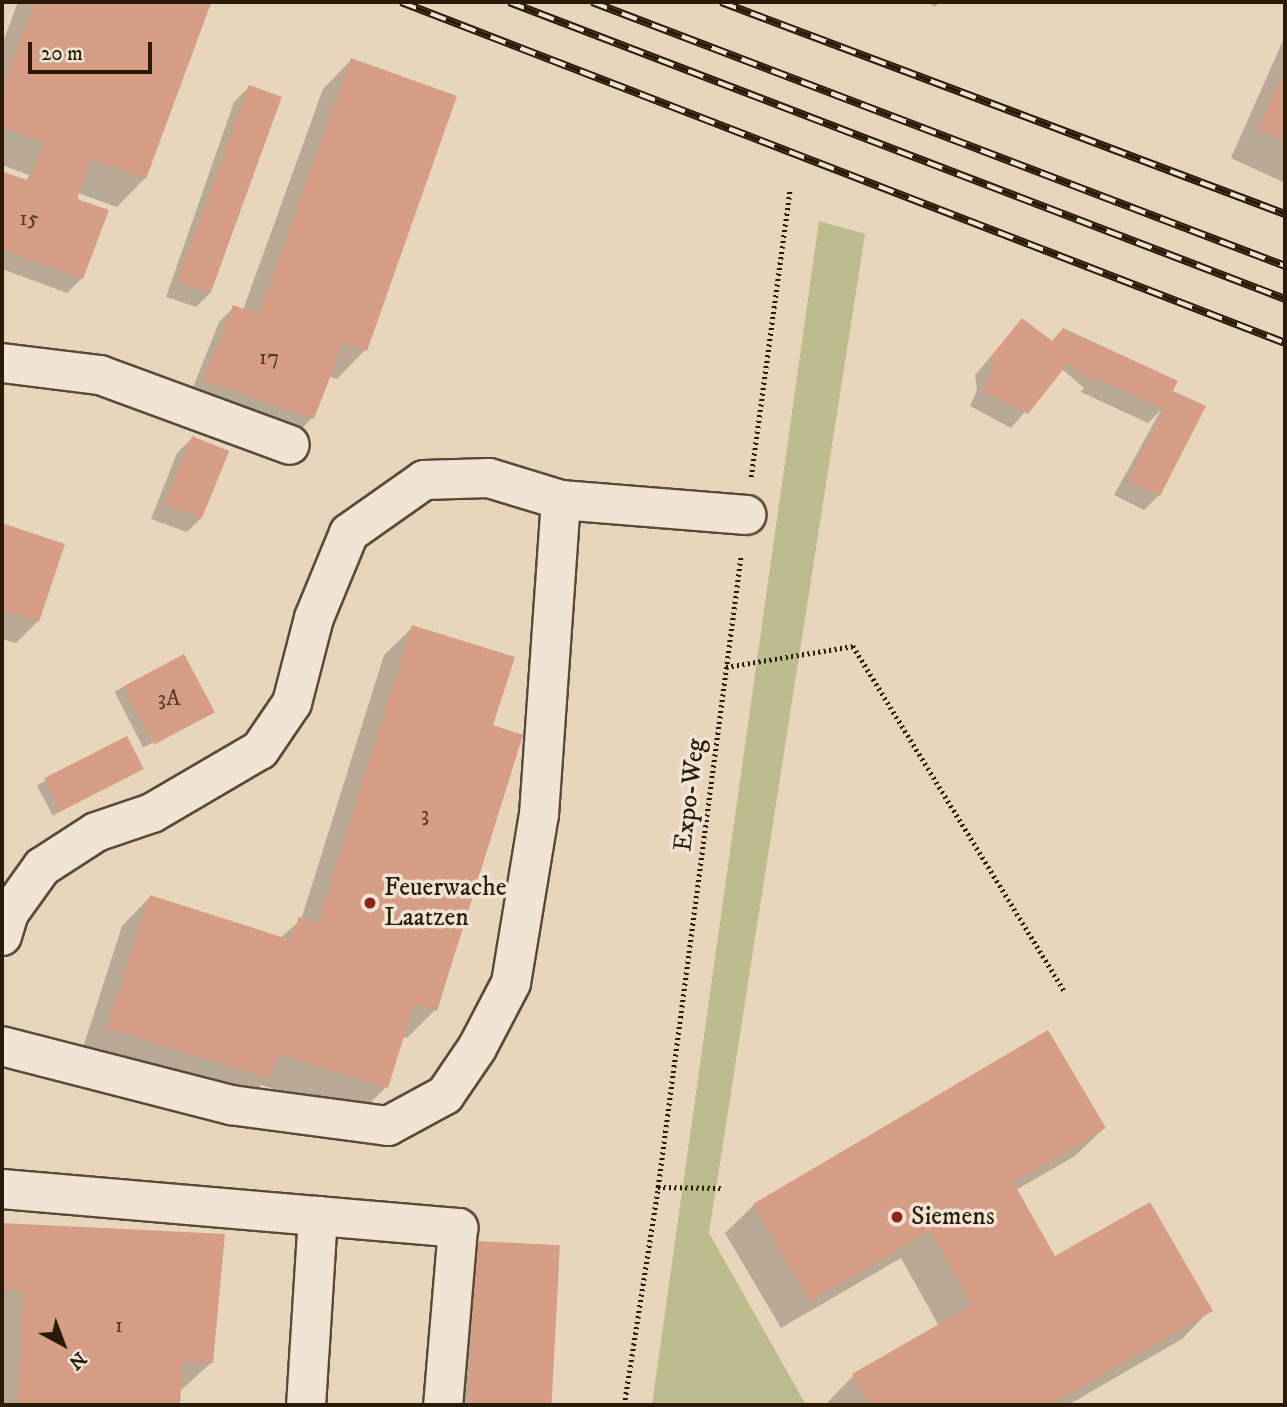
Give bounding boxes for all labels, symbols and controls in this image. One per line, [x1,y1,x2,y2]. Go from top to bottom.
scale bar [32,28,156,72]
text: 20 m [41,41,83,67]
house number: 15 [19,205,39,233]
house number: 17 [259,344,279,372]
house number: 3A [157,685,181,713]
street label: Expo-Weg [668,737,712,853]
house number: 3 [421,801,429,829]
place label: Feuerwache Laatzen [384,872,506,934]
marker: Feuerwache Laatzen [362,895,378,911]
place label: Siemens [911,1201,995,1233]
marker: Siemens [889,1209,905,1225]
north arrow [28,1309,98,1379]
house number: 1 [115,1312,123,1340]
text: N [64,1346,91,1374]

